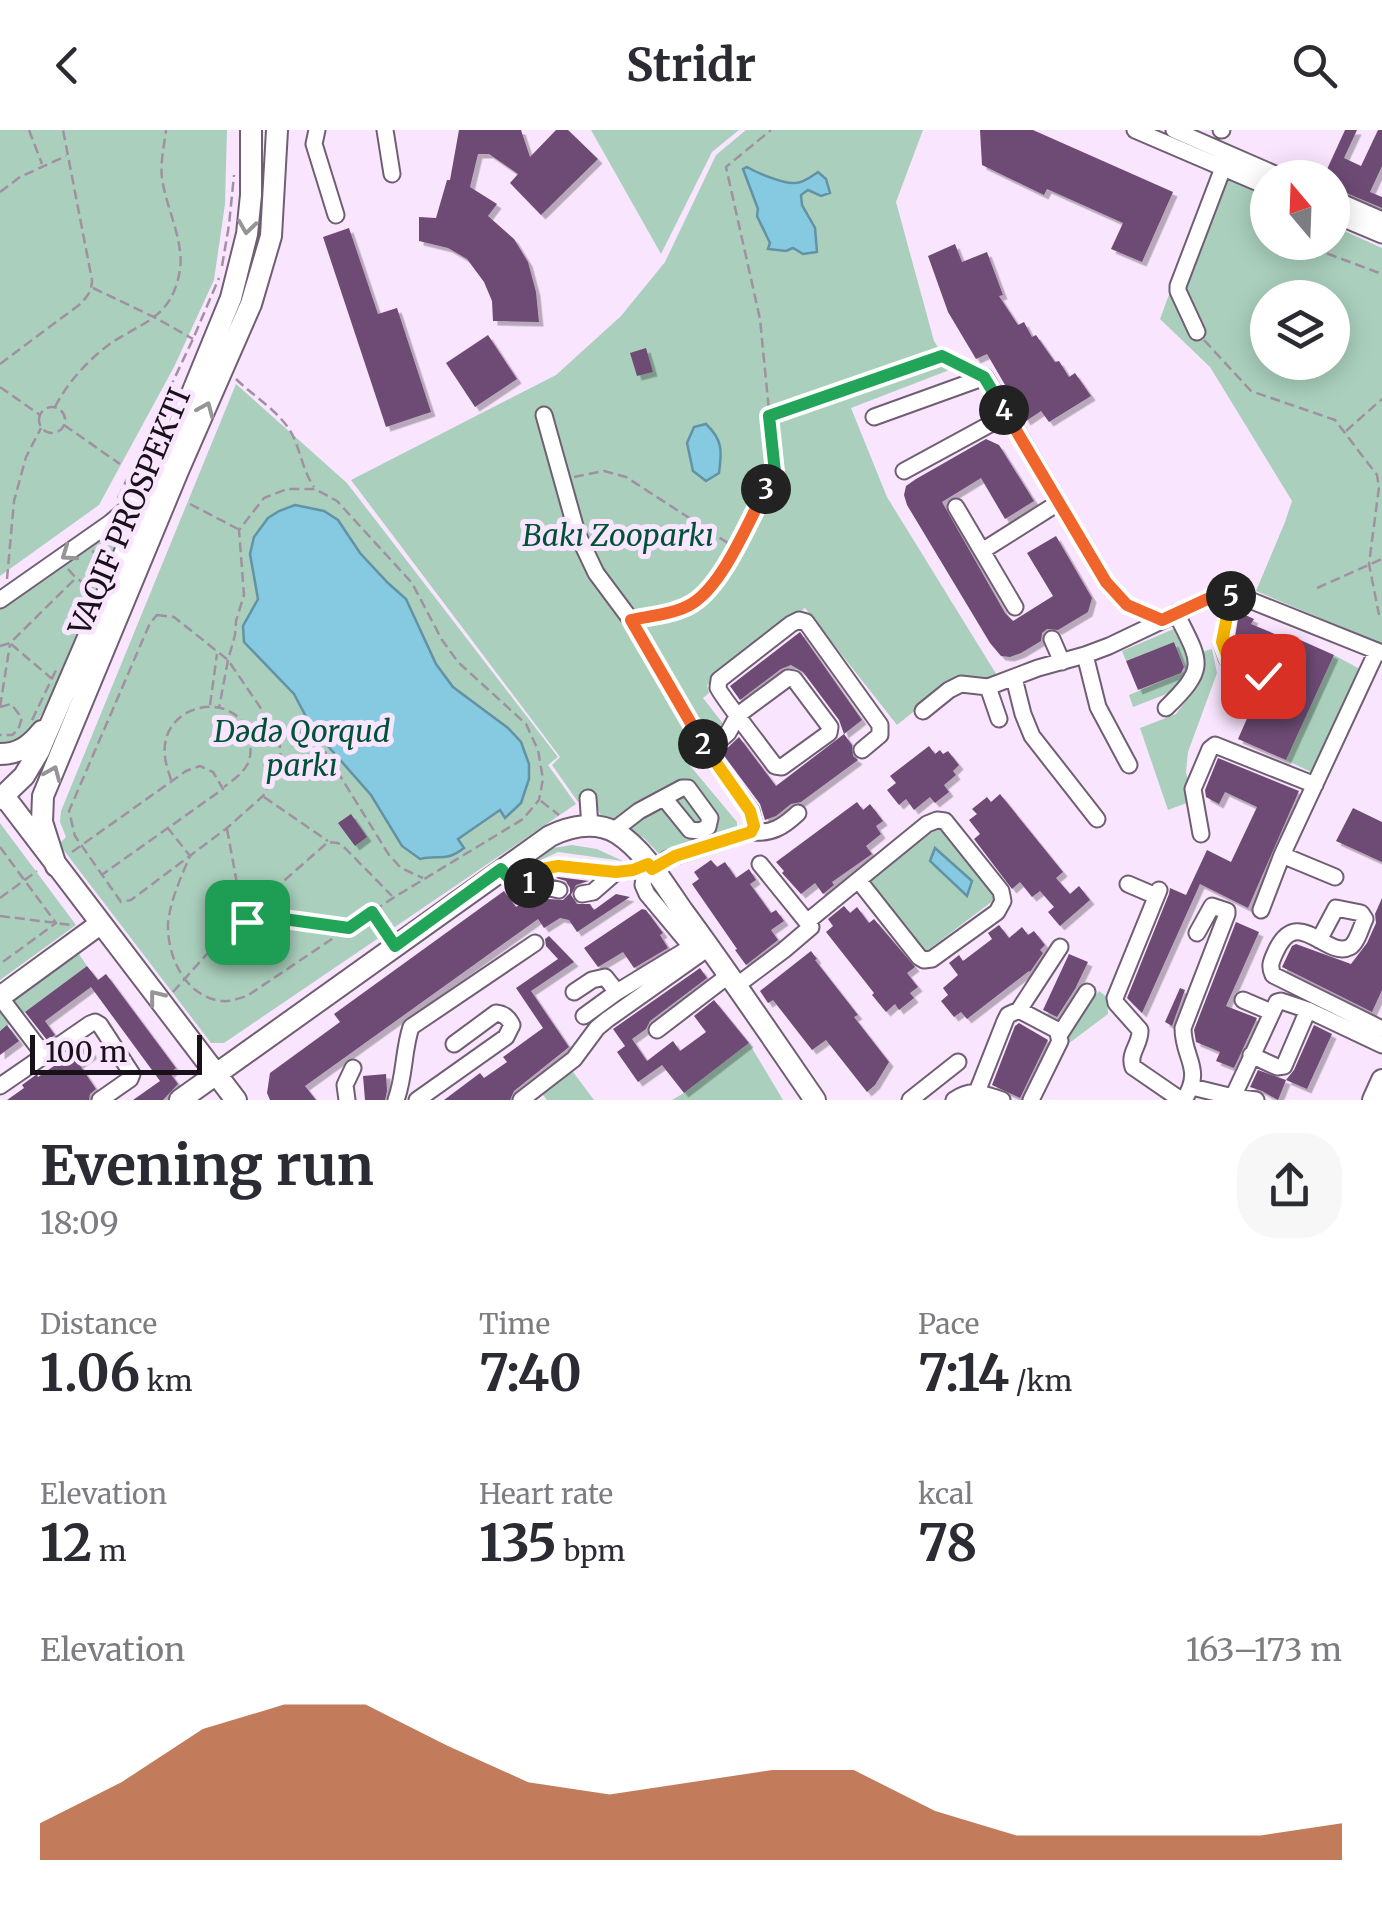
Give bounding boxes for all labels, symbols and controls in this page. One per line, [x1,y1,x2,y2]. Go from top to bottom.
text: Stridr [626,37,756,93]
icon: back [40,38,95,93]
icon: search [1287,38,1342,93]
north arrow [1250,160,1350,260]
map controls [1250,160,1350,380]
one-way arrow [238,219,259,236]
button: layers [1250,280,1350,380]
street label: VAQIF PROSPEKTI [59,382,198,642]
pin: 4 [979,385,1029,435]
text: 4 [995,392,1013,428]
one-way arrow [194,401,214,419]
pin: 3 [741,464,791,514]
text: 3 [758,471,774,507]
park label: Bakı Zooparkı [522,516,714,554]
one-way arrow [60,542,79,560]
pin: 5 [1206,571,1256,621]
text: 5 [1223,578,1239,614]
pin [1221,634,1306,719]
icon: check [1236,649,1291,704]
park label: Dədə Qorqud parkı [213,712,391,784]
pin: 2 [678,719,728,769]
text: 2 [695,726,711,762]
one-way arrow [41,765,61,783]
pin: 1 [504,858,554,908]
text: 1 [523,865,535,901]
pin [205,880,290,965]
icon: arrive [220,895,275,950]
one-way arrow [151,990,168,1008]
scale bar [30,1030,202,1074]
text: 100 m [45,1034,127,1070]
text: Evening run [40,1131,374,1200]
button: share [1237,1133,1342,1238]
text: 18:09 [40,1203,119,1243]
text: Distance [40,1306,157,1342]
text: Time [479,1306,550,1342]
text: Pace [918,1306,979,1342]
text: 1.06 [40,1342,140,1405]
text: 7:40 [479,1342,582,1405]
text: 7:14 [918,1342,1009,1405]
text: km [140,1363,192,1399]
text: /km [1009,1363,1072,1399]
text: Elevation [40,1476,167,1512]
text: Heart rate [479,1476,613,1512]
text: kcal [918,1476,973,1512]
text: 12 [40,1512,92,1575]
text: 135 [479,1512,557,1575]
text: 78 [918,1512,977,1575]
text: m [92,1533,127,1569]
text: bpm [557,1533,625,1569]
text: Elevation [40,1630,185,1670]
text: 163–173 m [1186,1630,1342,1670]

